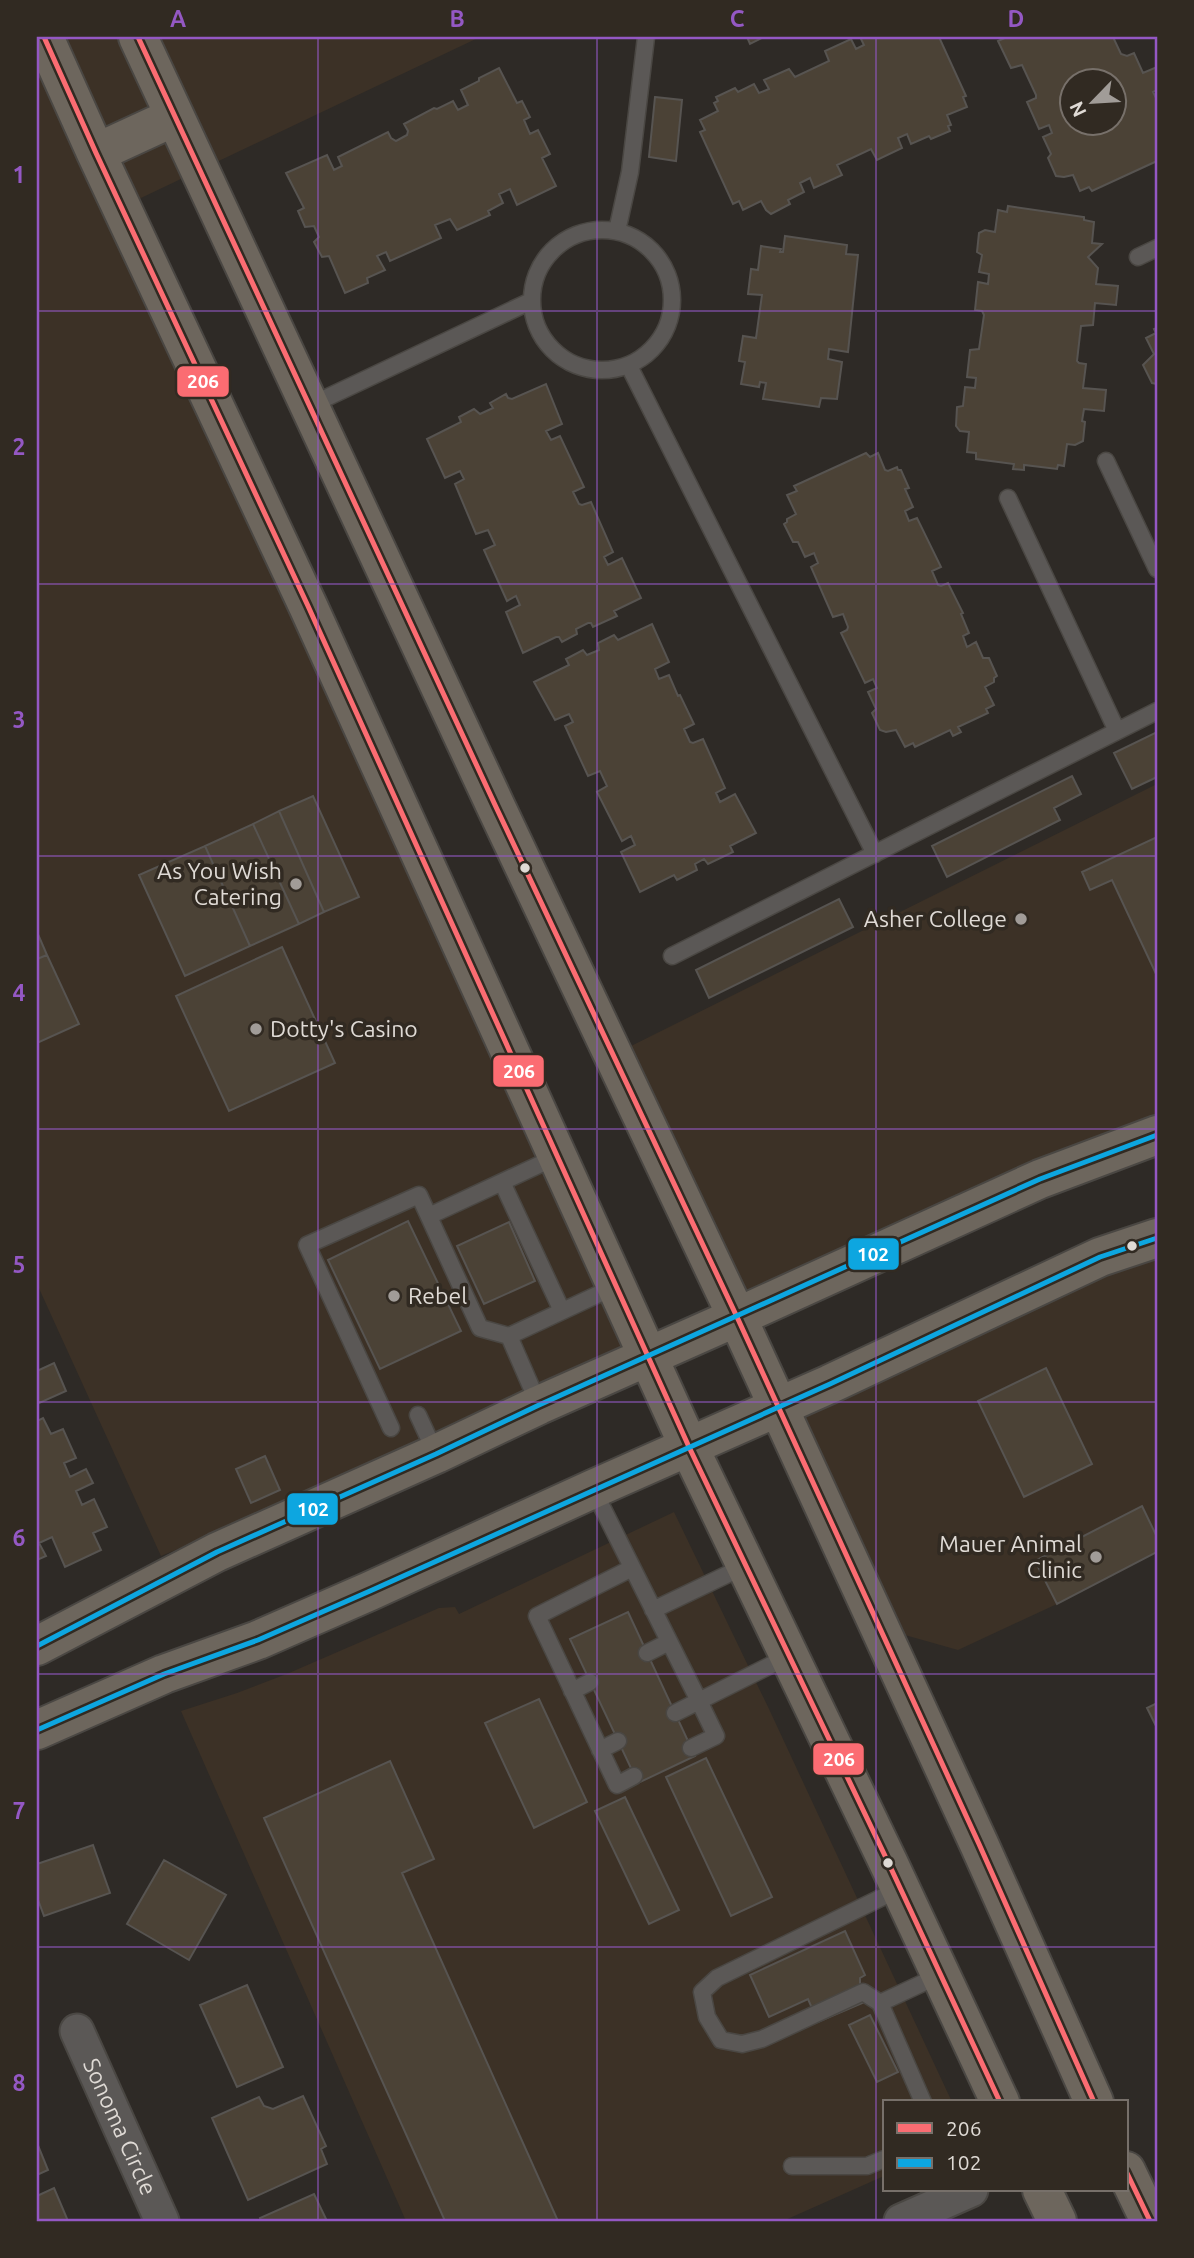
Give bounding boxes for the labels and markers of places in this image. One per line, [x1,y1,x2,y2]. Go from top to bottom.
place label: As You Wish Catering [157,858,282,909]
unlabelled marker [518,861,532,875]
marker: As You Wish Catering [288,876,304,892]
place label: Asher College [864,906,1007,931]
marker: Asher College [1013,911,1029,927]
place label: Dotty's Casino [270,1016,418,1041]
marker: Dotty's Casino [248,1021,264,1037]
unlabelled marker [1125,1239,1139,1253]
place label: Rebel [408,1283,467,1308]
marker: Rebel [386,1288,402,1304]
place label: Mauer Animal Clinic [939,1531,1082,1582]
marker: Mauer Animal Clinic [1088,1549,1104,1565]
unlabelled marker [881,1856,895,1870]

